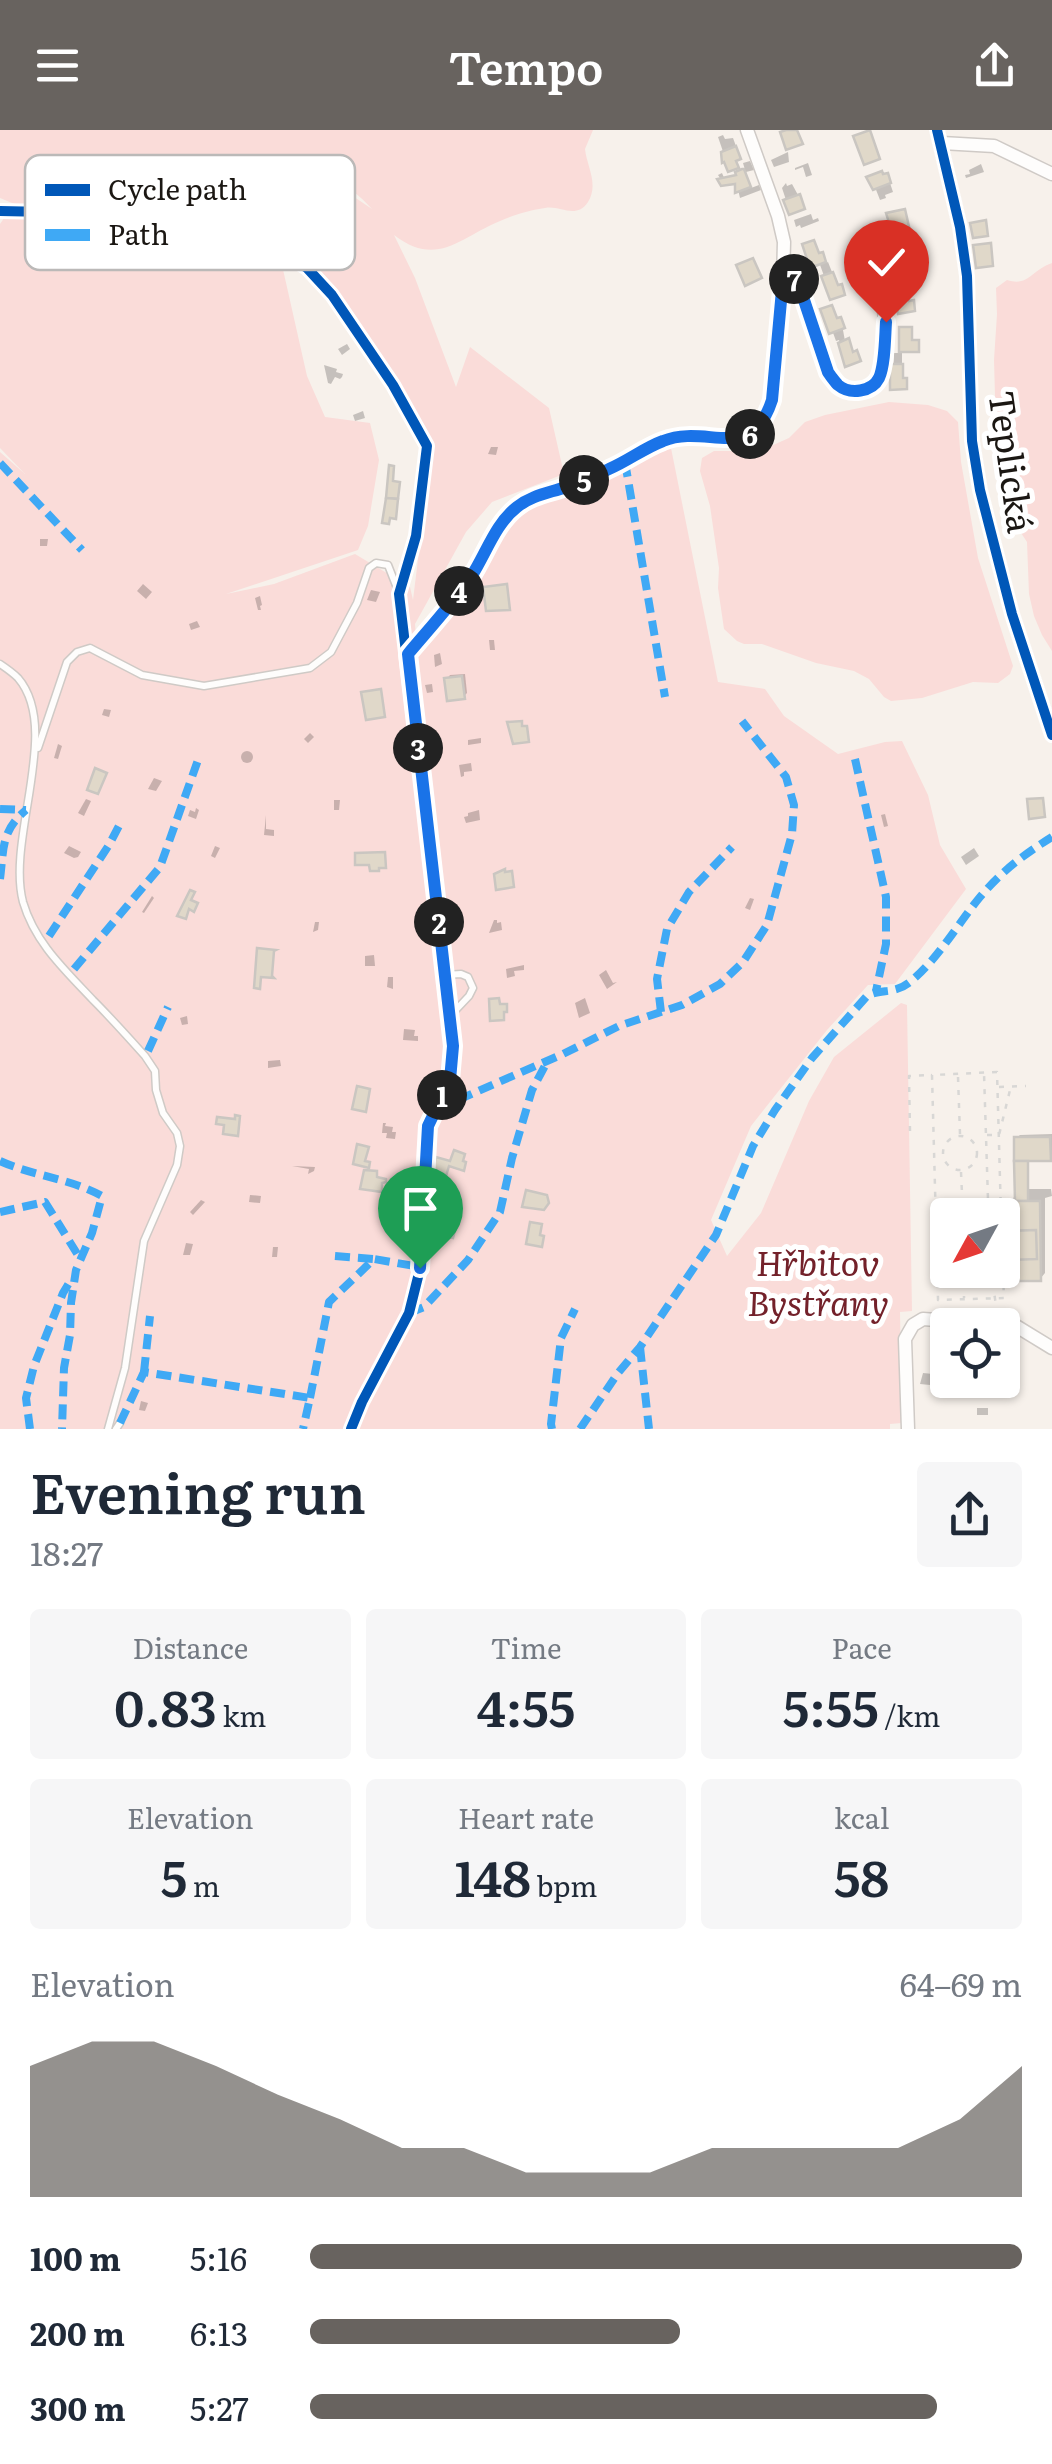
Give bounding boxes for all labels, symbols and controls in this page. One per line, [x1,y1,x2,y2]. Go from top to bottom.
text: Tempo [448,32,604,99]
icon: menu [30,38,85,93]
icon: share [967,38,1022,93]
legend [25,155,355,270]
text: Cycle path [108,167,247,209]
text: Path [108,212,169,254]
pin [844,220,929,323]
icon: check [859,235,914,290]
pin: 7 [769,254,819,304]
text: 7 [786,258,802,300]
street label: Teplická [977,387,1049,536]
pin: 6 [725,409,775,459]
text: 6 [742,413,758,455]
pin: 5 [559,455,609,505]
text: 5 [576,459,592,501]
pin: 4 [434,566,484,616]
text: 4 [451,570,467,612]
pin: 3 [393,723,443,773]
text: 3 [410,727,426,769]
pin: 2 [414,897,464,947]
text: 2 [431,901,447,943]
pin: 1 [417,1070,467,1120]
text: 1 [436,1074,448,1116]
pin [378,1166,463,1269]
icon: arrive [393,1181,448,1236]
north arrow [930,1198,1020,1288]
map controls [930,1198,1020,1398]
park label: Hřbitov Bystřany [747,1235,889,1327]
button: locate [930,1308,1020,1398]
text: Evening run [30,1449,366,1531]
button: share [917,1462,1022,1567]
text: 18:27 [30,1528,103,1576]
text: Distance [132,1626,248,1668]
text: Time [490,1626,562,1668]
text: Pace [832,1626,892,1668]
text: 0.83 [114,1668,217,1742]
text: 4:55 [477,1668,575,1742]
text: 5:55 [783,1668,879,1742]
text: km [217,1694,266,1736]
text: /km [879,1694,940,1736]
text: Elevation [127,1796,254,1838]
text: Heart rate [458,1796,594,1838]
text: kcal [834,1796,889,1838]
text: 5 [161,1838,187,1912]
text: 148 [455,1838,531,1912]
text: 58 [834,1838,889,1912]
text: m [187,1864,220,1906]
text: bpm [531,1864,597,1906]
text: Elevation [30,1959,175,2007]
text: 64–69 m [900,1959,1022,2007]
text: 100 m [30,2233,121,2281]
text: 5:16 [190,2233,247,2281]
text: 200 m [30,2308,125,2356]
text: 6:13 [190,2308,248,2356]
text: 300 m [30,2383,126,2431]
text: 5:27 [190,2383,249,2431]

